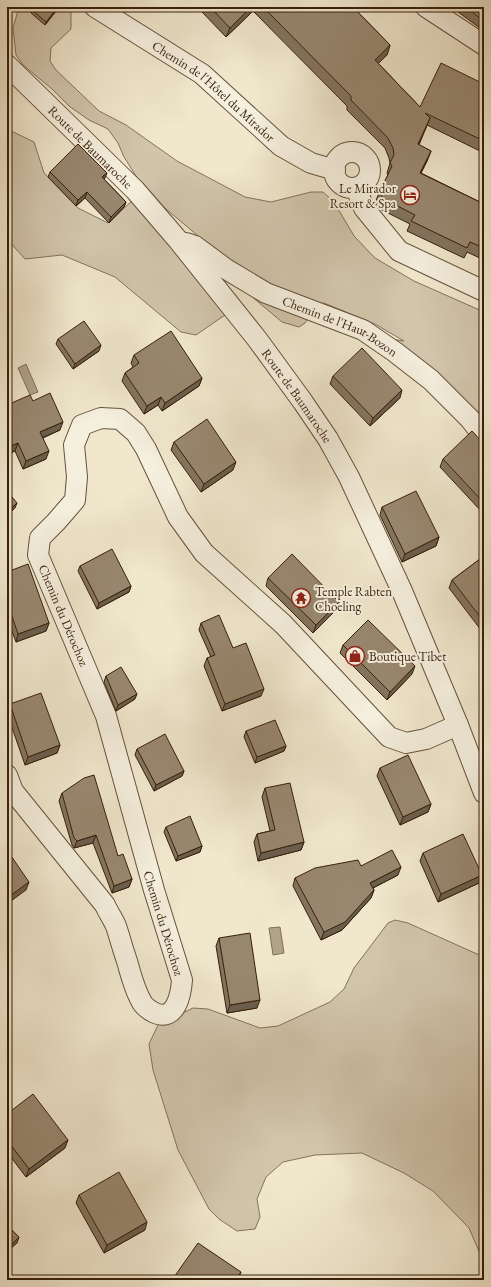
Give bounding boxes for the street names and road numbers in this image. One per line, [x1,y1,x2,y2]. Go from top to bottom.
street label: Chemin de l'Hôtel du Mirador [149,37,279,146]
street label: Route de Baumaroche [45,102,136,192]
street label: Chemin de l'Haut-Bozon [280,292,401,360]
street label: Route de Baumaroche [258,345,336,446]
street label: Chemin du Dérochoz [35,562,93,669]
street label: Chemin du Dérochoz [140,869,188,978]

